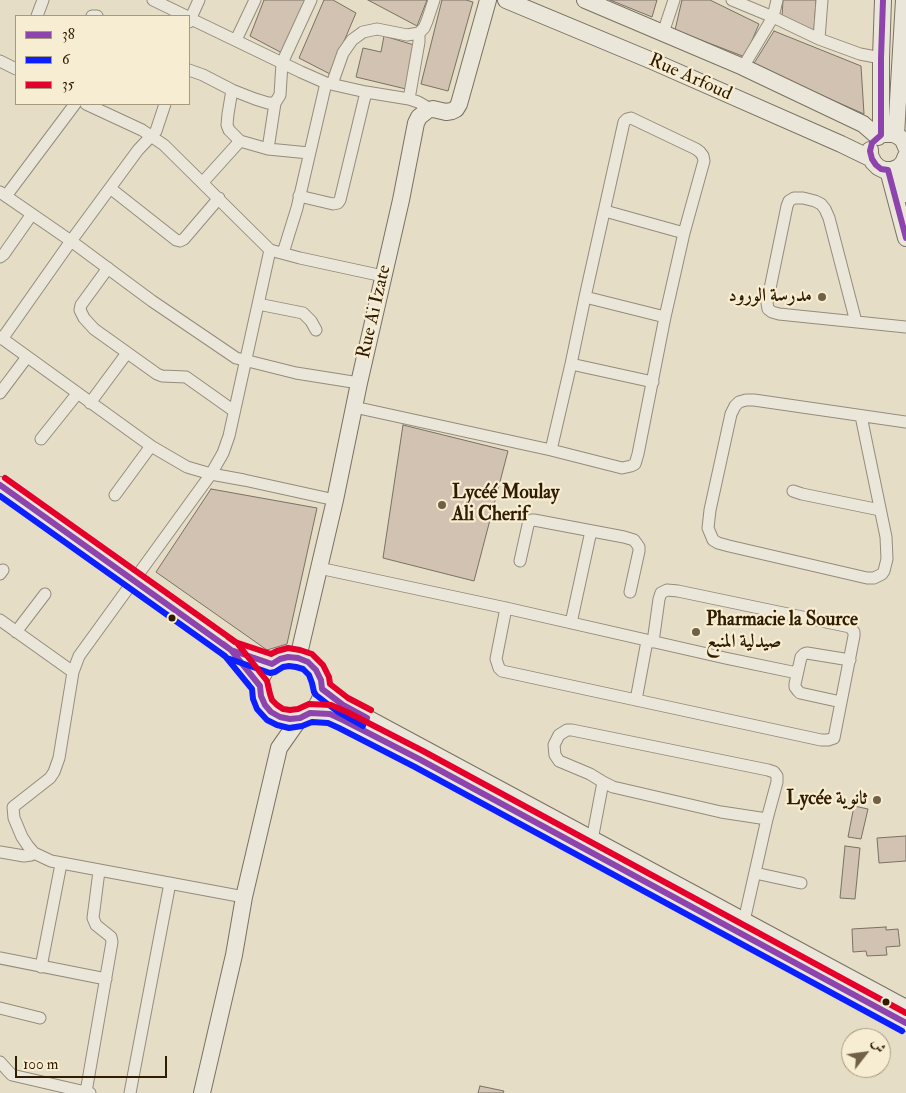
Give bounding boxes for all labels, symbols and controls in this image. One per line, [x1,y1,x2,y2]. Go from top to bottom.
legend [15,15,190,105]
text: 38 [62,25,75,44]
text: 6 [62,50,70,69]
street label: Rue Arfoud [645,50,735,106]
text: 35 [62,75,74,94]
street label: Rue Ai Izate [353,263,397,361]
place label: مدرسة الورود [728,286,812,308]
marker: مدرسة الورود [816,291,828,303]
place label: Lycéé Moulay Ali Cherif [452,483,559,527]
marker: Lycéé Moulay Ali Cherif [436,499,448,511]
place label: Pharmacie la Source صيدلية المنبع [706,610,858,654]
unlabelled marker [167,613,177,623]
marker: Pharmacie la Source صيدلية المنبع [690,626,702,638]
place label: Lycée ثانوية [786,789,867,811]
marker: Lycée ثانوية [871,794,883,806]
unlabelled marker [881,997,891,1007]
north arrow [841,1028,891,1078]
text: ش [868,1035,889,1056]
scale bar [18,1046,170,1078]
text: 100 m [23,1055,58,1074]

